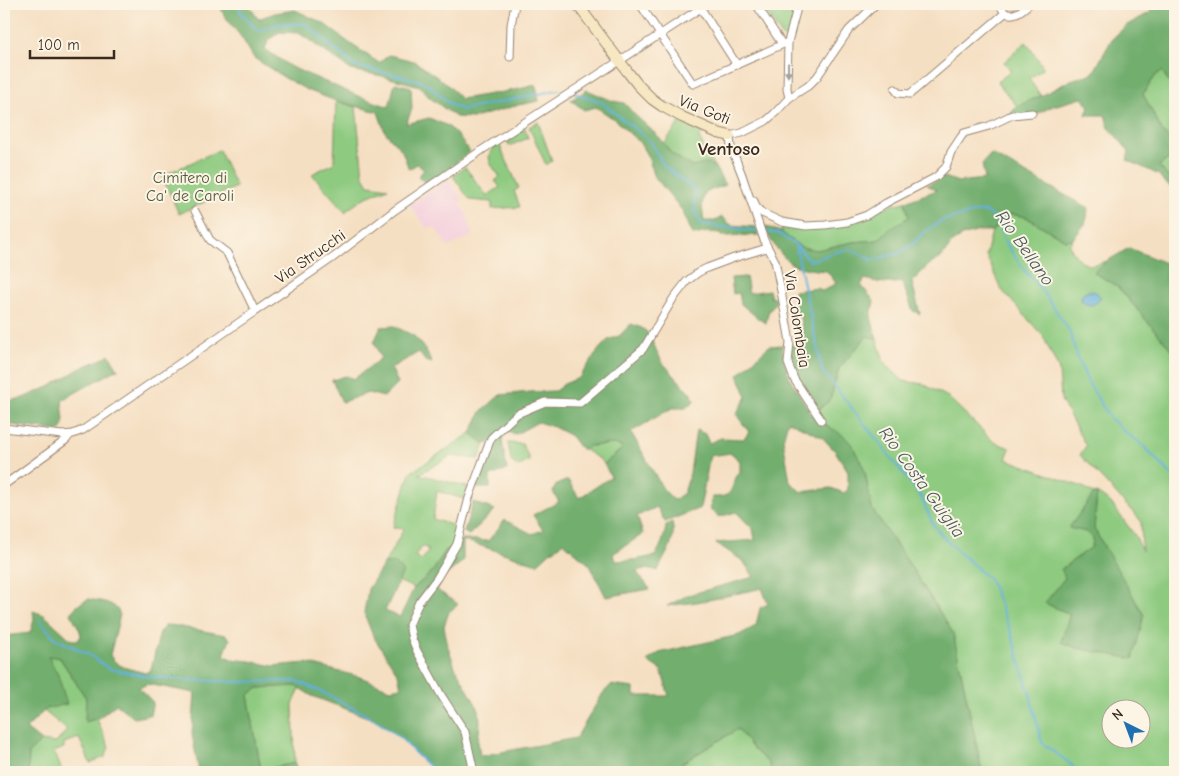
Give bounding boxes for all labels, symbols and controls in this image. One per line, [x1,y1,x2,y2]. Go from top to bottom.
scale bar [30,28,114,60]
text: 100 m [38,36,80,54]
one-way arrow [783,62,791,78]
street label: Via Goti [676,92,733,128]
district label: Ventoso [698,138,760,160]
park label: Cimitero di Ca' de Caroli [146,169,234,205]
water label: Rio Bellano [991,207,1058,290]
street label: Via Strucchi [272,226,349,288]
street label: Via Colombaia [780,269,814,369]
water label: Rio Costa Guiglia [874,423,969,542]
north arrow [1102,698,1152,748]
text: N [1109,705,1127,724]

